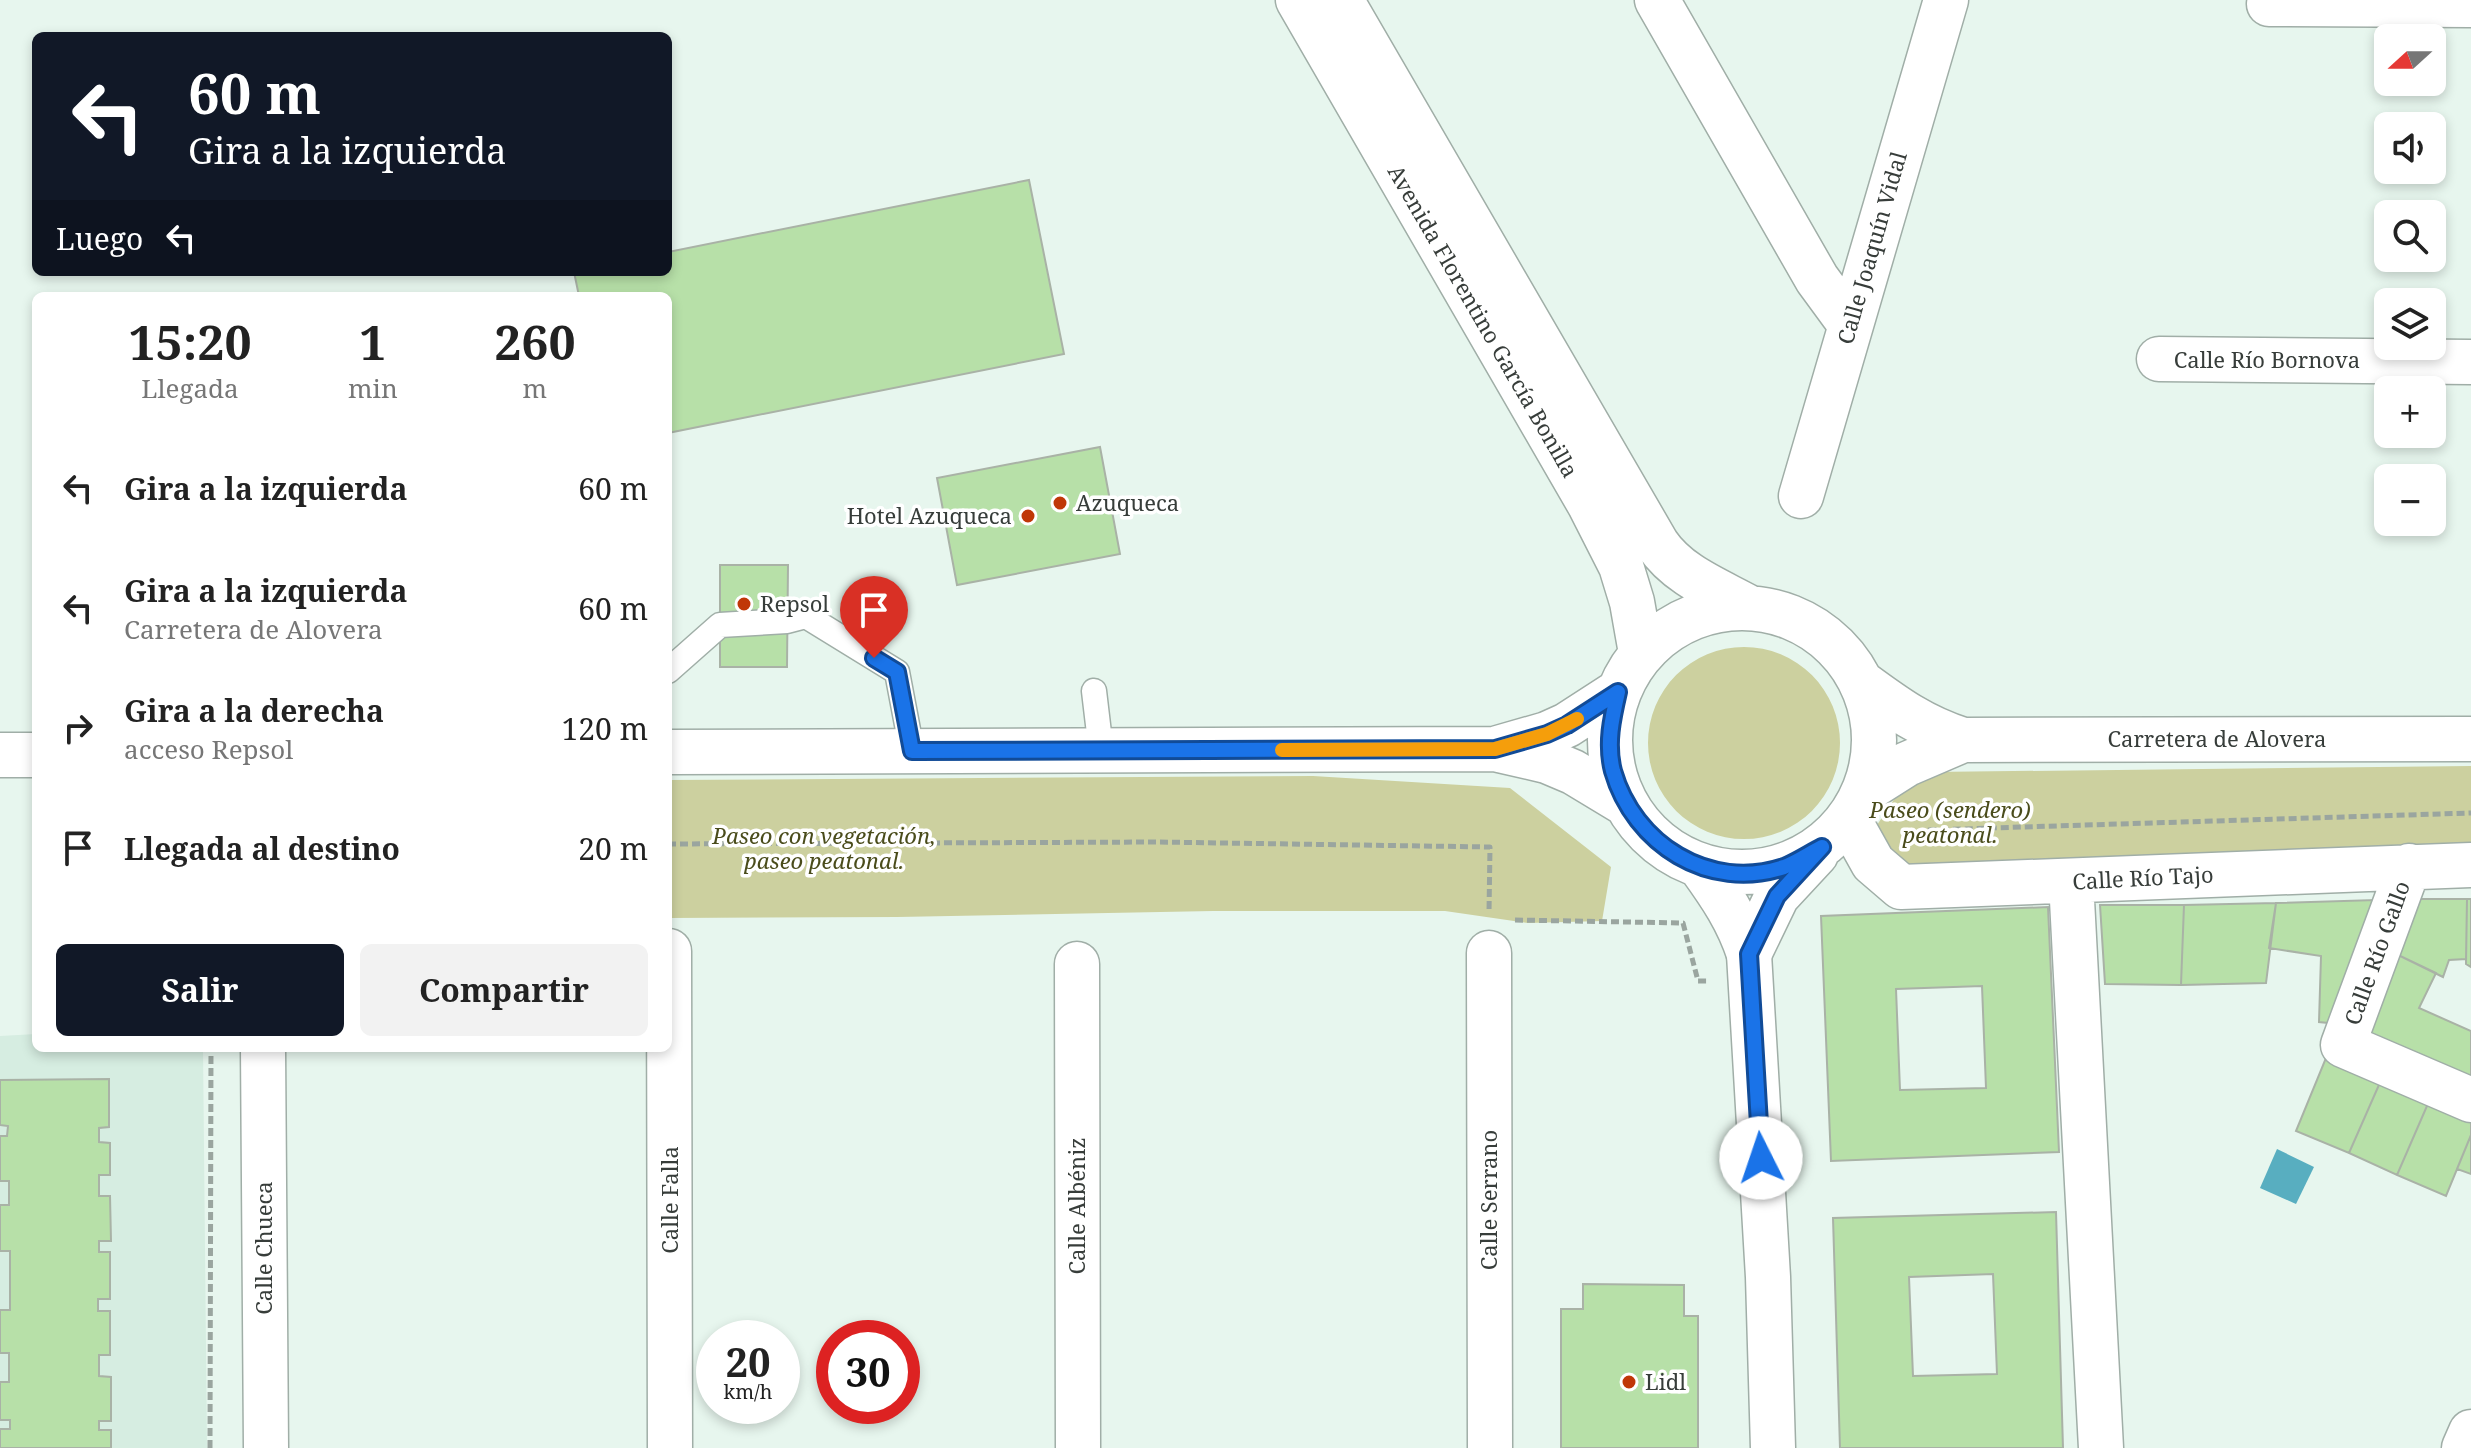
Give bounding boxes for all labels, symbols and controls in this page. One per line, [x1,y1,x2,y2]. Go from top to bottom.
north arrow [2374,24,2446,96]
map controls [2374,24,2446,536]
text: 60 m [188,54,321,130]
icon: left [56,64,160,168]
button: sound [2374,112,2446,184]
text: Gira a la izquierda [188,126,507,175]
street label: Calle Joaquín Vidal [1829,148,1913,348]
street label: Avenida Florentino García Bonilla [1382,159,1586,482]
button: search [2374,200,2446,272]
icon: left [159,216,203,260]
text: Luego [56,218,143,259]
button: layers [2374,288,2446,360]
text: 15:20 [128,309,252,374]
text: 1 [359,309,386,374]
text: 260 [494,309,576,374]
street label: Calle Río Bornova [2174,344,2360,374]
text: Llegada [141,370,239,406]
text: min [348,370,398,406]
text: m [523,370,547,406]
button: + [2374,376,2446,448]
button: − [2374,464,2446,536]
icon: left [56,466,100,510]
text: Gira a la izquierda [124,468,407,509]
text: 60 m [578,468,648,509]
place label: Azuqueca [1076,487,1179,517]
marker: Azuqueca [1051,494,1069,512]
place label: Hotel Azuqueca [847,500,1012,530]
marker: Hotel Azuqueca [1019,507,1037,525]
text: Gira a la izquierda [124,570,407,611]
pin [840,576,908,658]
icon: left [56,586,100,630]
text: 60 m [578,588,648,629]
place label: Repsol [760,588,829,618]
icon: arrive [852,588,896,632]
marker: Repsol [735,595,753,613]
text: Carretera de Alovera [124,611,383,647]
text: Gira a la derecha [124,690,384,731]
icon: right [56,706,100,750]
text: 120 m [562,708,648,749]
street label: Carretera de Alovera [2108,723,2326,753]
text: acceso Repsol [124,731,293,767]
park label: Paseo (sendero) peatonal. [1868,794,2031,849]
park label: Paseo con vegetación, paseo peatonal. [711,820,936,875]
icon: arrive [56,826,100,870]
text: Llegada al destino [124,828,400,869]
text: 20 m [578,828,648,869]
street label: Calle Río Tajo [2072,858,2214,896]
street label: Calle Río Gallo [2336,876,2416,1029]
button: Salir [56,944,344,1036]
button: Compartir [360,944,648,1036]
position arrow [1719,1116,1803,1200]
street label: Calle Serrano [1473,1130,1503,1270]
street label: Calle Albéniz [1061,1137,1091,1275]
street label: Calle Falla [654,1146,684,1254]
street label: Calle Chueca [248,1181,278,1315]
speed limit sign: 30 [816,1320,920,1424]
text: 20 [725,1334,771,1389]
place label: Lidl [1645,1366,1686,1396]
marker: Lidl [1620,1373,1638,1391]
text: km/h [723,1378,773,1405]

